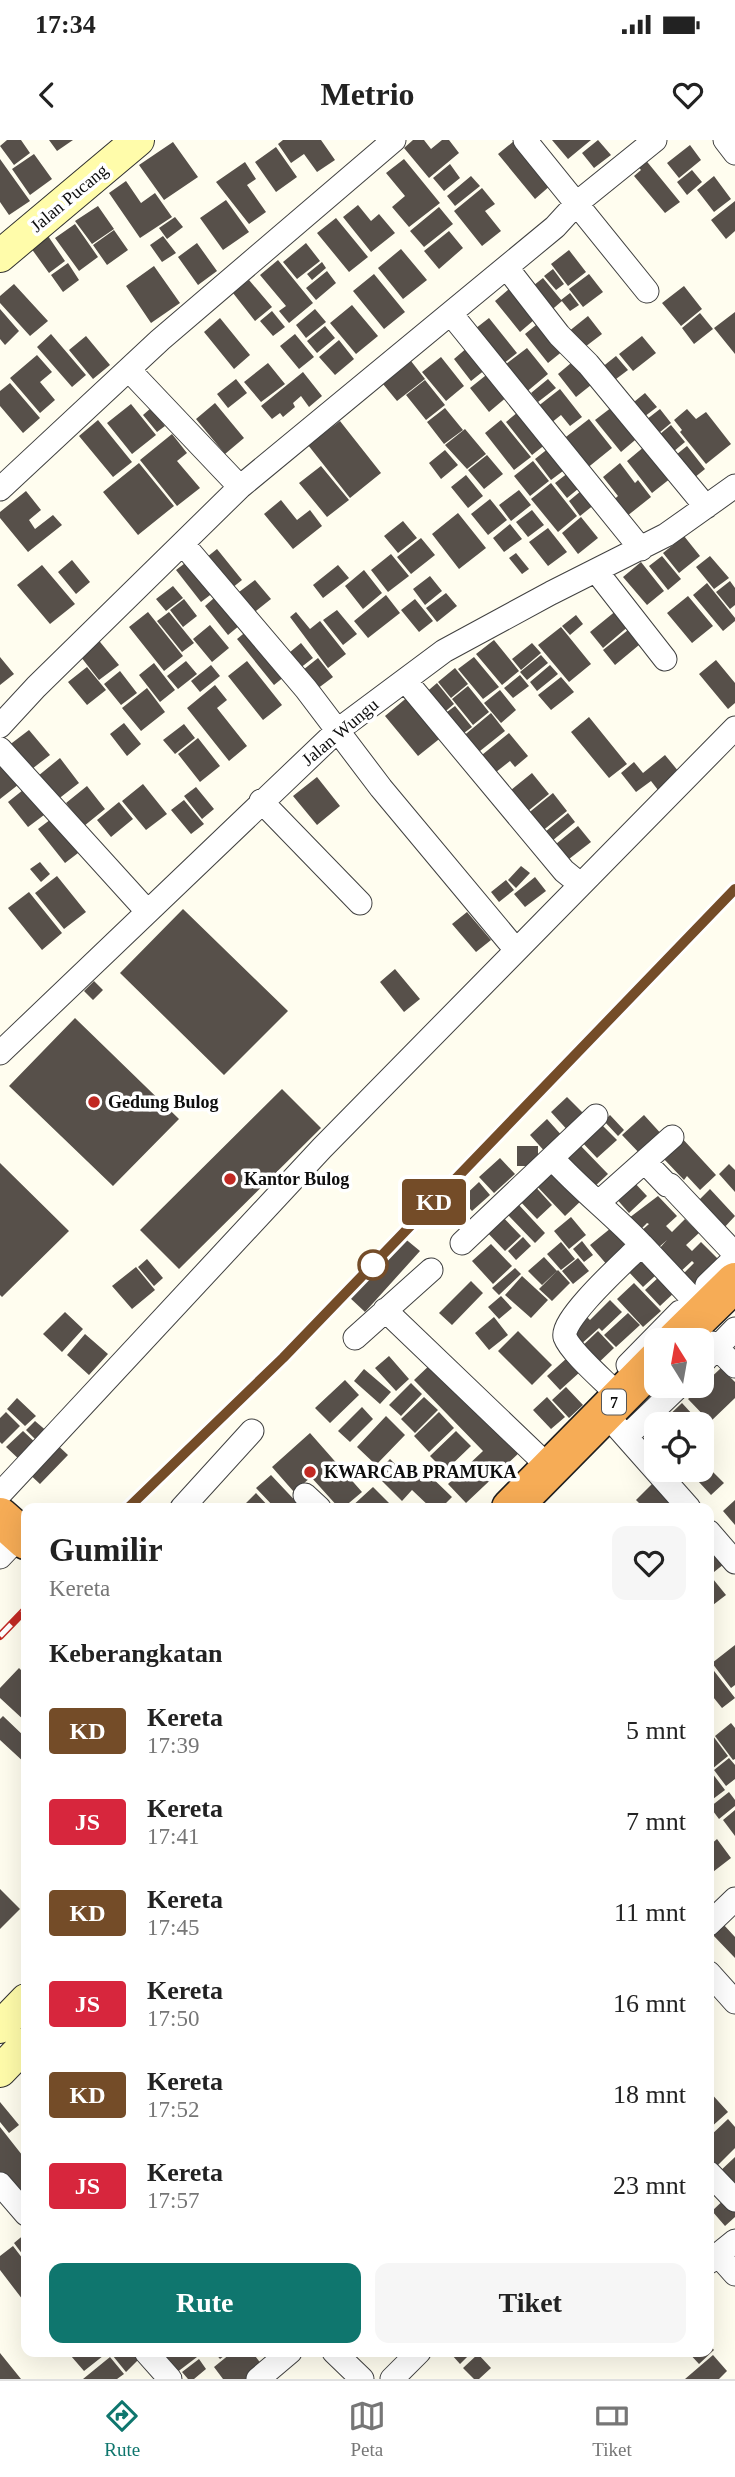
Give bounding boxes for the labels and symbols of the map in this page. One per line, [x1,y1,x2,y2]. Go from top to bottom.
street label: Jalan Pucang [26,160,112,236]
street label: Jalan Wungu [298,694,382,770]
place label: Gedung Bulog [108,1092,219,1112]
marker: Gedung Bulog [86,1094,102,1110]
place label: Kantor Bulog [244,1169,349,1189]
marker: Kantor Bulog [222,1171,238,1187]
line badge: KD [402,1179,466,1225]
unlabelled marker [358,1250,388,1280]
north arrow [644,1328,714,1398]
road number: 7 [602,1390,626,1414]
place label: KWARCAB PRAMUKA [324,1462,517,1482]
marker: KWARCAB PRAMUKA [302,1464,318,1480]

